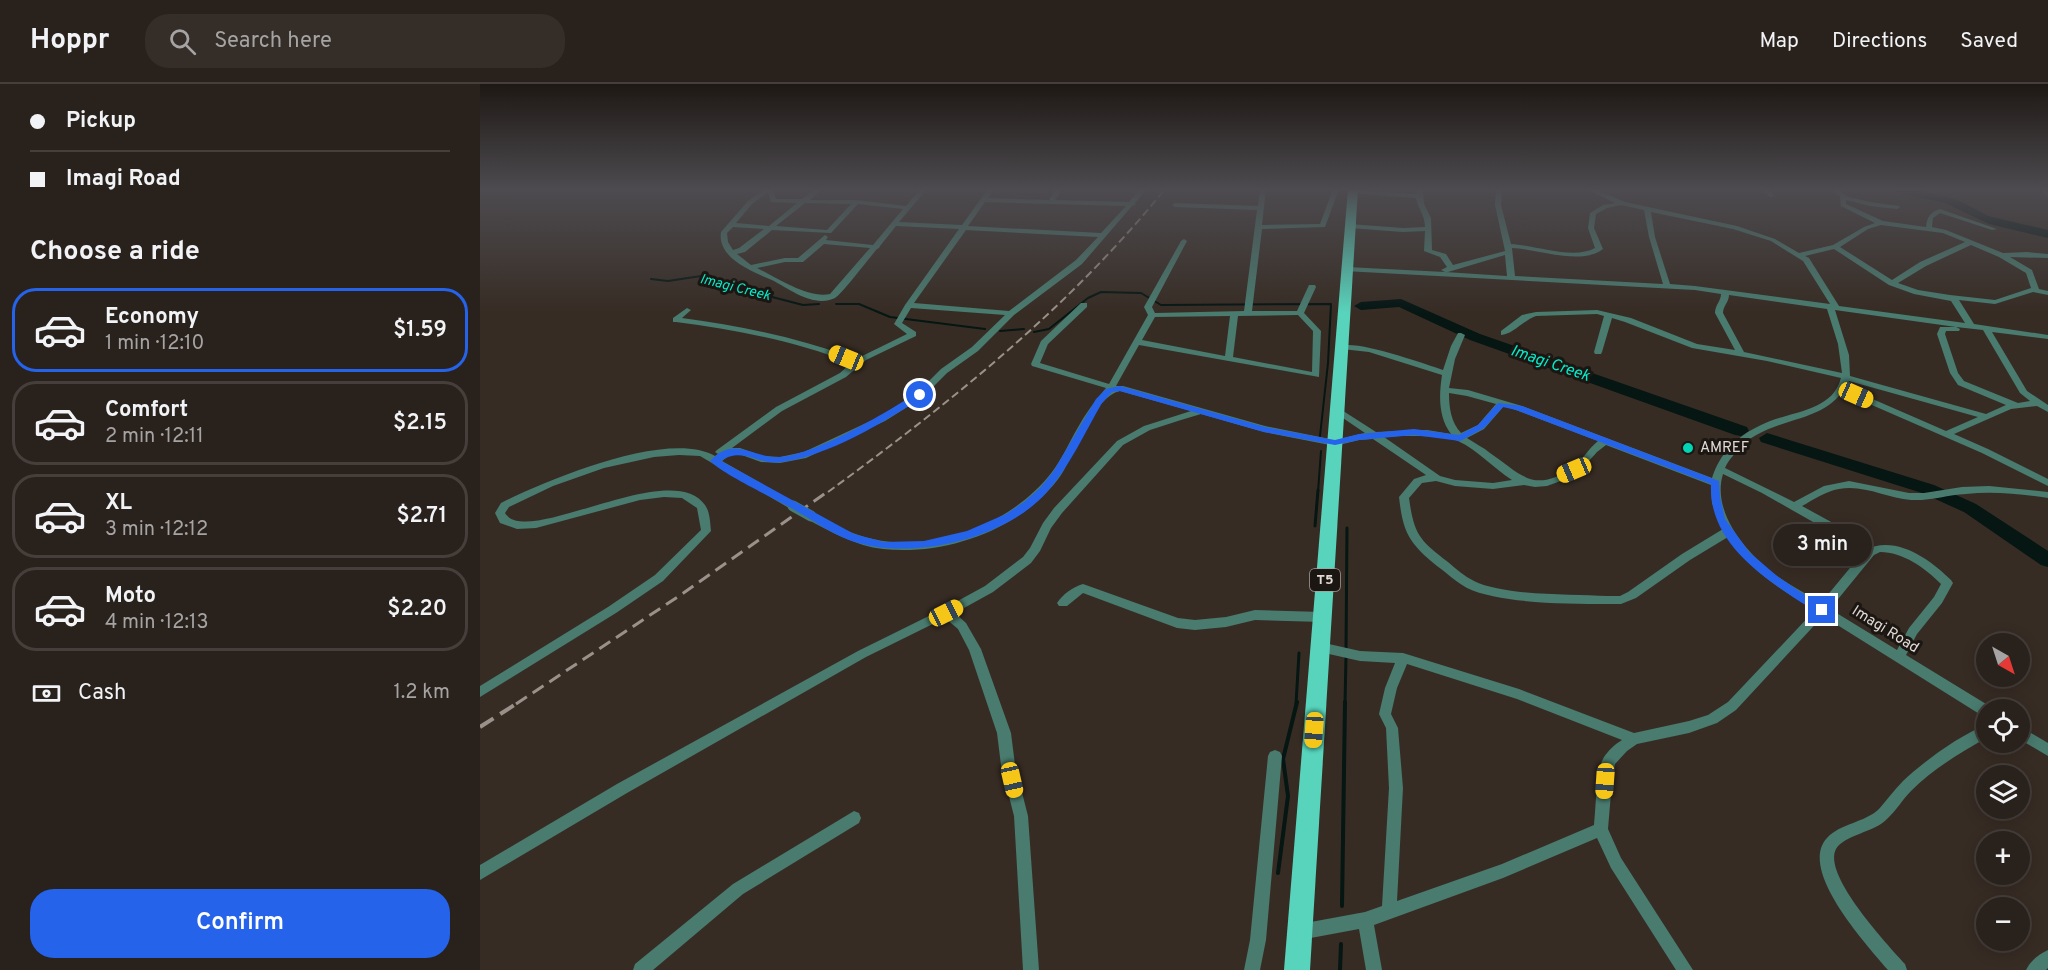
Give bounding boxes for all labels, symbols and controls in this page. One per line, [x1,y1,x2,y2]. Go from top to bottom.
search box [145,14,565,68]
text: Hoppr [30,23,109,59]
icon: search [166,25,199,58]
text: Search here [214,28,332,55]
text: Map [1759,28,1799,55]
text: Directions [1832,28,1927,55]
text: Saved [1960,28,2018,55]
text: Pickup [66,108,136,135]
text: Imagi Road [66,166,181,193]
text: Choose a ride [30,235,200,269]
water label: Imagi Creek [698,271,773,305]
icon: car [33,303,87,357]
text: Economy [105,304,199,331]
text: $1.59 [393,317,447,344]
text: 1 min · 12:10 [105,331,204,357]
water label: Imagi Creek [1508,341,1593,387]
car [826,343,866,373]
car [1836,379,1876,411]
route start [906,381,933,408]
icon: car [33,396,87,450]
text: Comfort [105,397,188,424]
text: $2.15 [393,410,447,437]
text: 2 min · 12:11 [105,424,204,450]
place label: AMREF [1700,439,1749,458]
marker: AMREF [1681,441,1695,455]
car [1554,455,1594,485]
icon: car [33,489,87,543]
text: XL [105,490,132,517]
text: $2.71 [396,503,447,530]
text: 3 min · 12:12 [105,517,208,543]
callout: 3 min [1772,523,1872,565]
text: 3 min [1797,532,1848,558]
road number: T5 [1310,569,1340,591]
icon: car [33,582,87,636]
text: Moto [105,583,156,610]
text: $2.20 [387,596,447,623]
route end [1808,596,1835,623]
car [926,597,966,629]
street label: Imagi Road [1848,602,1922,658]
text: 4 min · 12:13 [105,610,209,636]
north arrow [1976,633,2030,687]
map controls [1976,633,2030,951]
icon: cash [30,677,63,710]
text: Cash [78,680,127,707]
text: 1.2 km [394,680,450,706]
button: locate [1976,699,2030,753]
car [1304,711,1324,749]
car [999,760,1025,800]
car [1595,762,1615,800]
button: layers [1976,765,2030,819]
button: + [1976,831,2030,885]
button: Confirm [30,889,450,958]
button: − [1976,897,2030,951]

